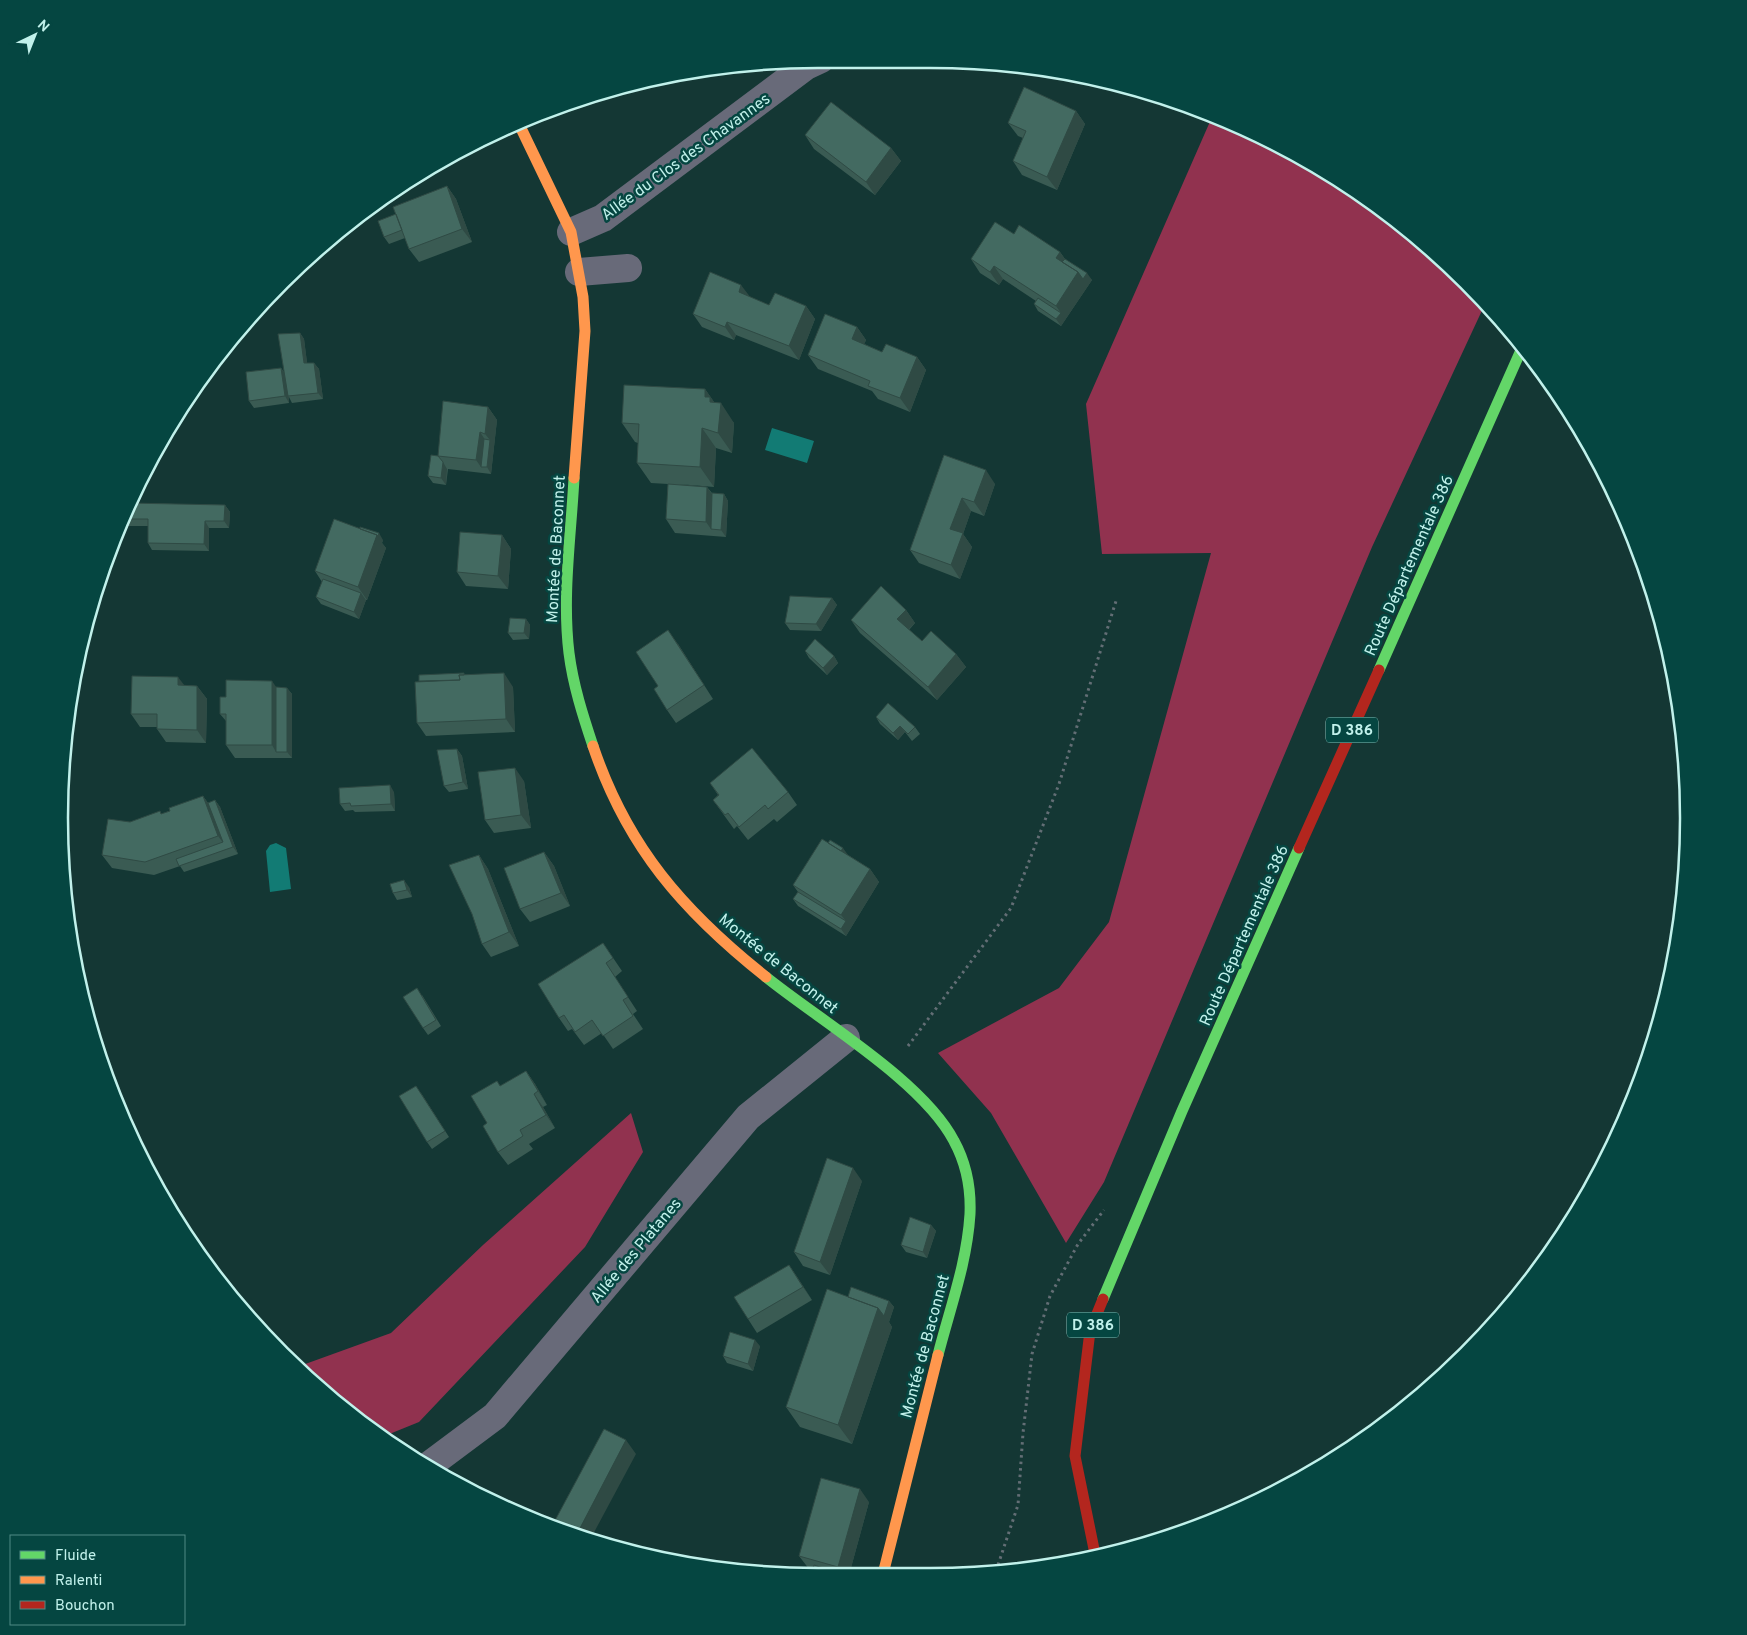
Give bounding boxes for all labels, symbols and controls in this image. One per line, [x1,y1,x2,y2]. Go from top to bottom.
north arrow [10,10,60,60]
text: N [33,17,52,36]
street label: Allée du Clos des Chavannes [598,90,775,226]
street label: Route Départementale 386 [1361,472,1459,659]
street label: Montée de Baconnet [543,475,571,624]
road number: D 386 [1326,718,1378,742]
street label: Route Départementale 386 [1196,842,1294,1029]
street label: Montée de Baconnet [714,910,842,1019]
street label: Allée des Platanes [587,1195,686,1308]
street label: Montée de Baconnet [897,1272,955,1421]
road number: D 386 [1067,1312,1119,1338]
legend [10,1535,185,1625]
text: Fluide [55,1547,96,1566]
text: Ralenti [55,1572,102,1591]
text: Bouchon [55,1597,115,1616]

